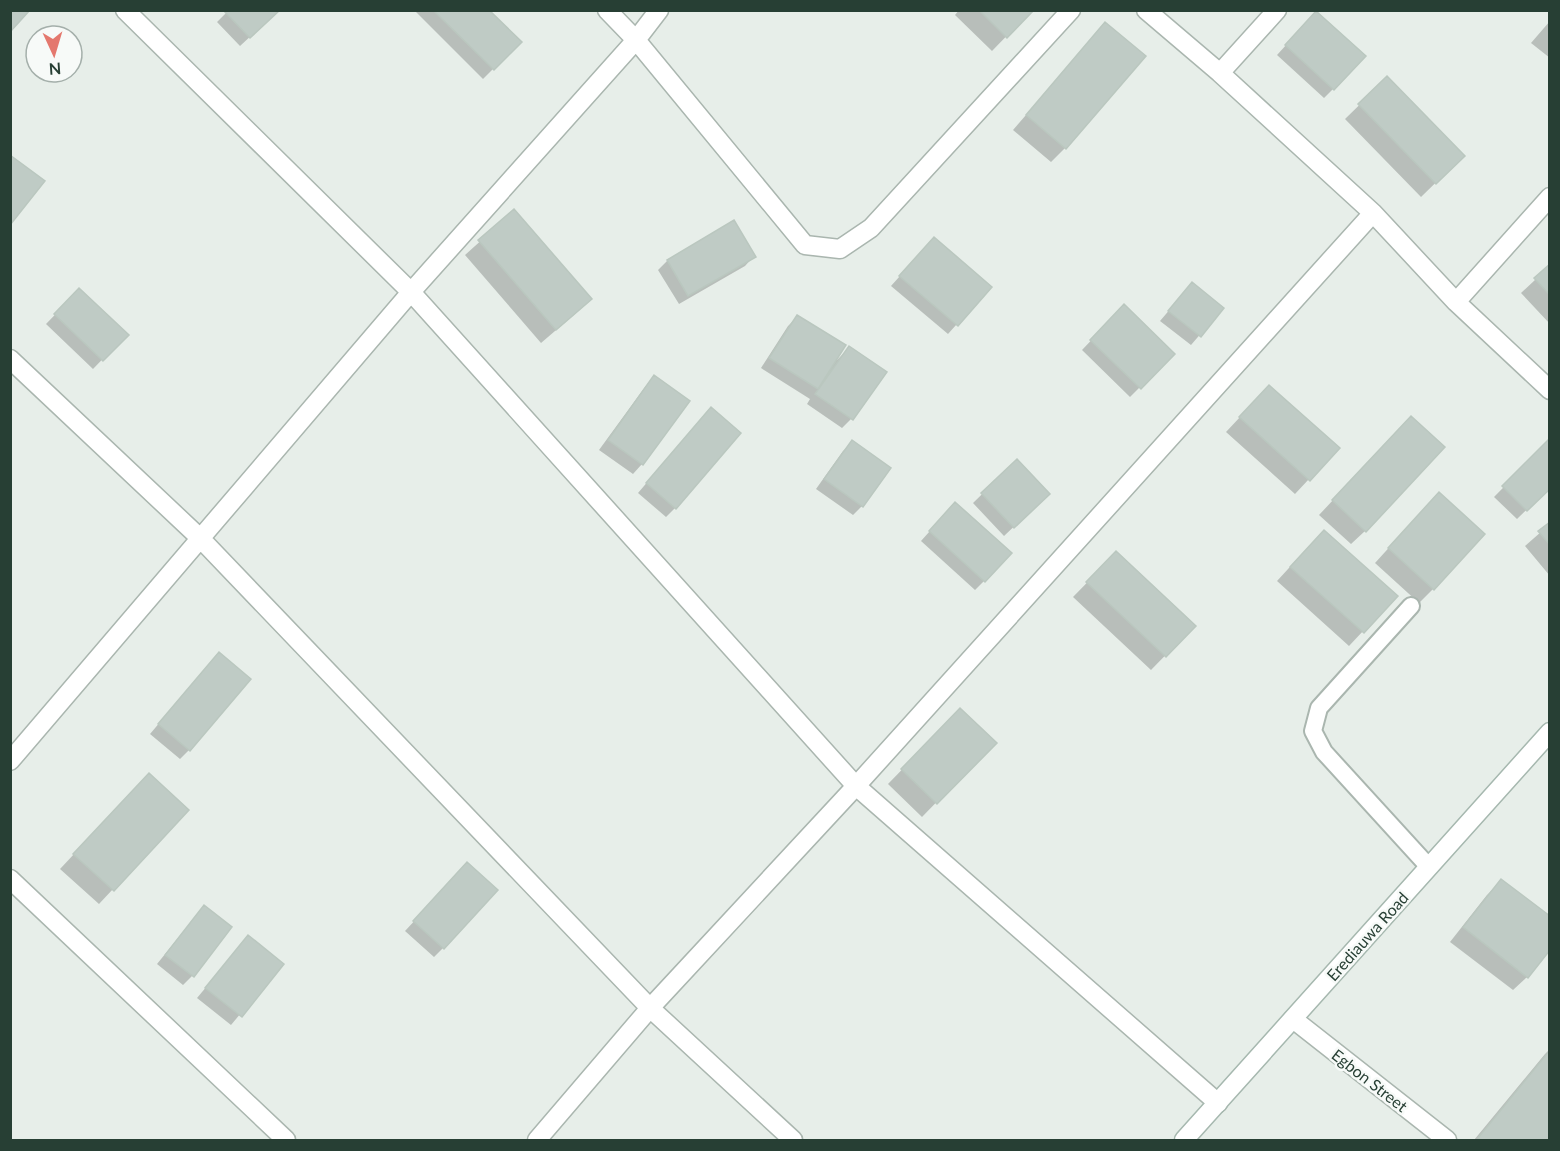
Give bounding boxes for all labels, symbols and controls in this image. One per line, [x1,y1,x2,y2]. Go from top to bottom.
north arrow [24,24,84,84]
text: N [48,60,62,79]
street label: Erediauwa Road [1322,888,1412,984]
street label: Egbon Street [1328,1045,1412,1116]

